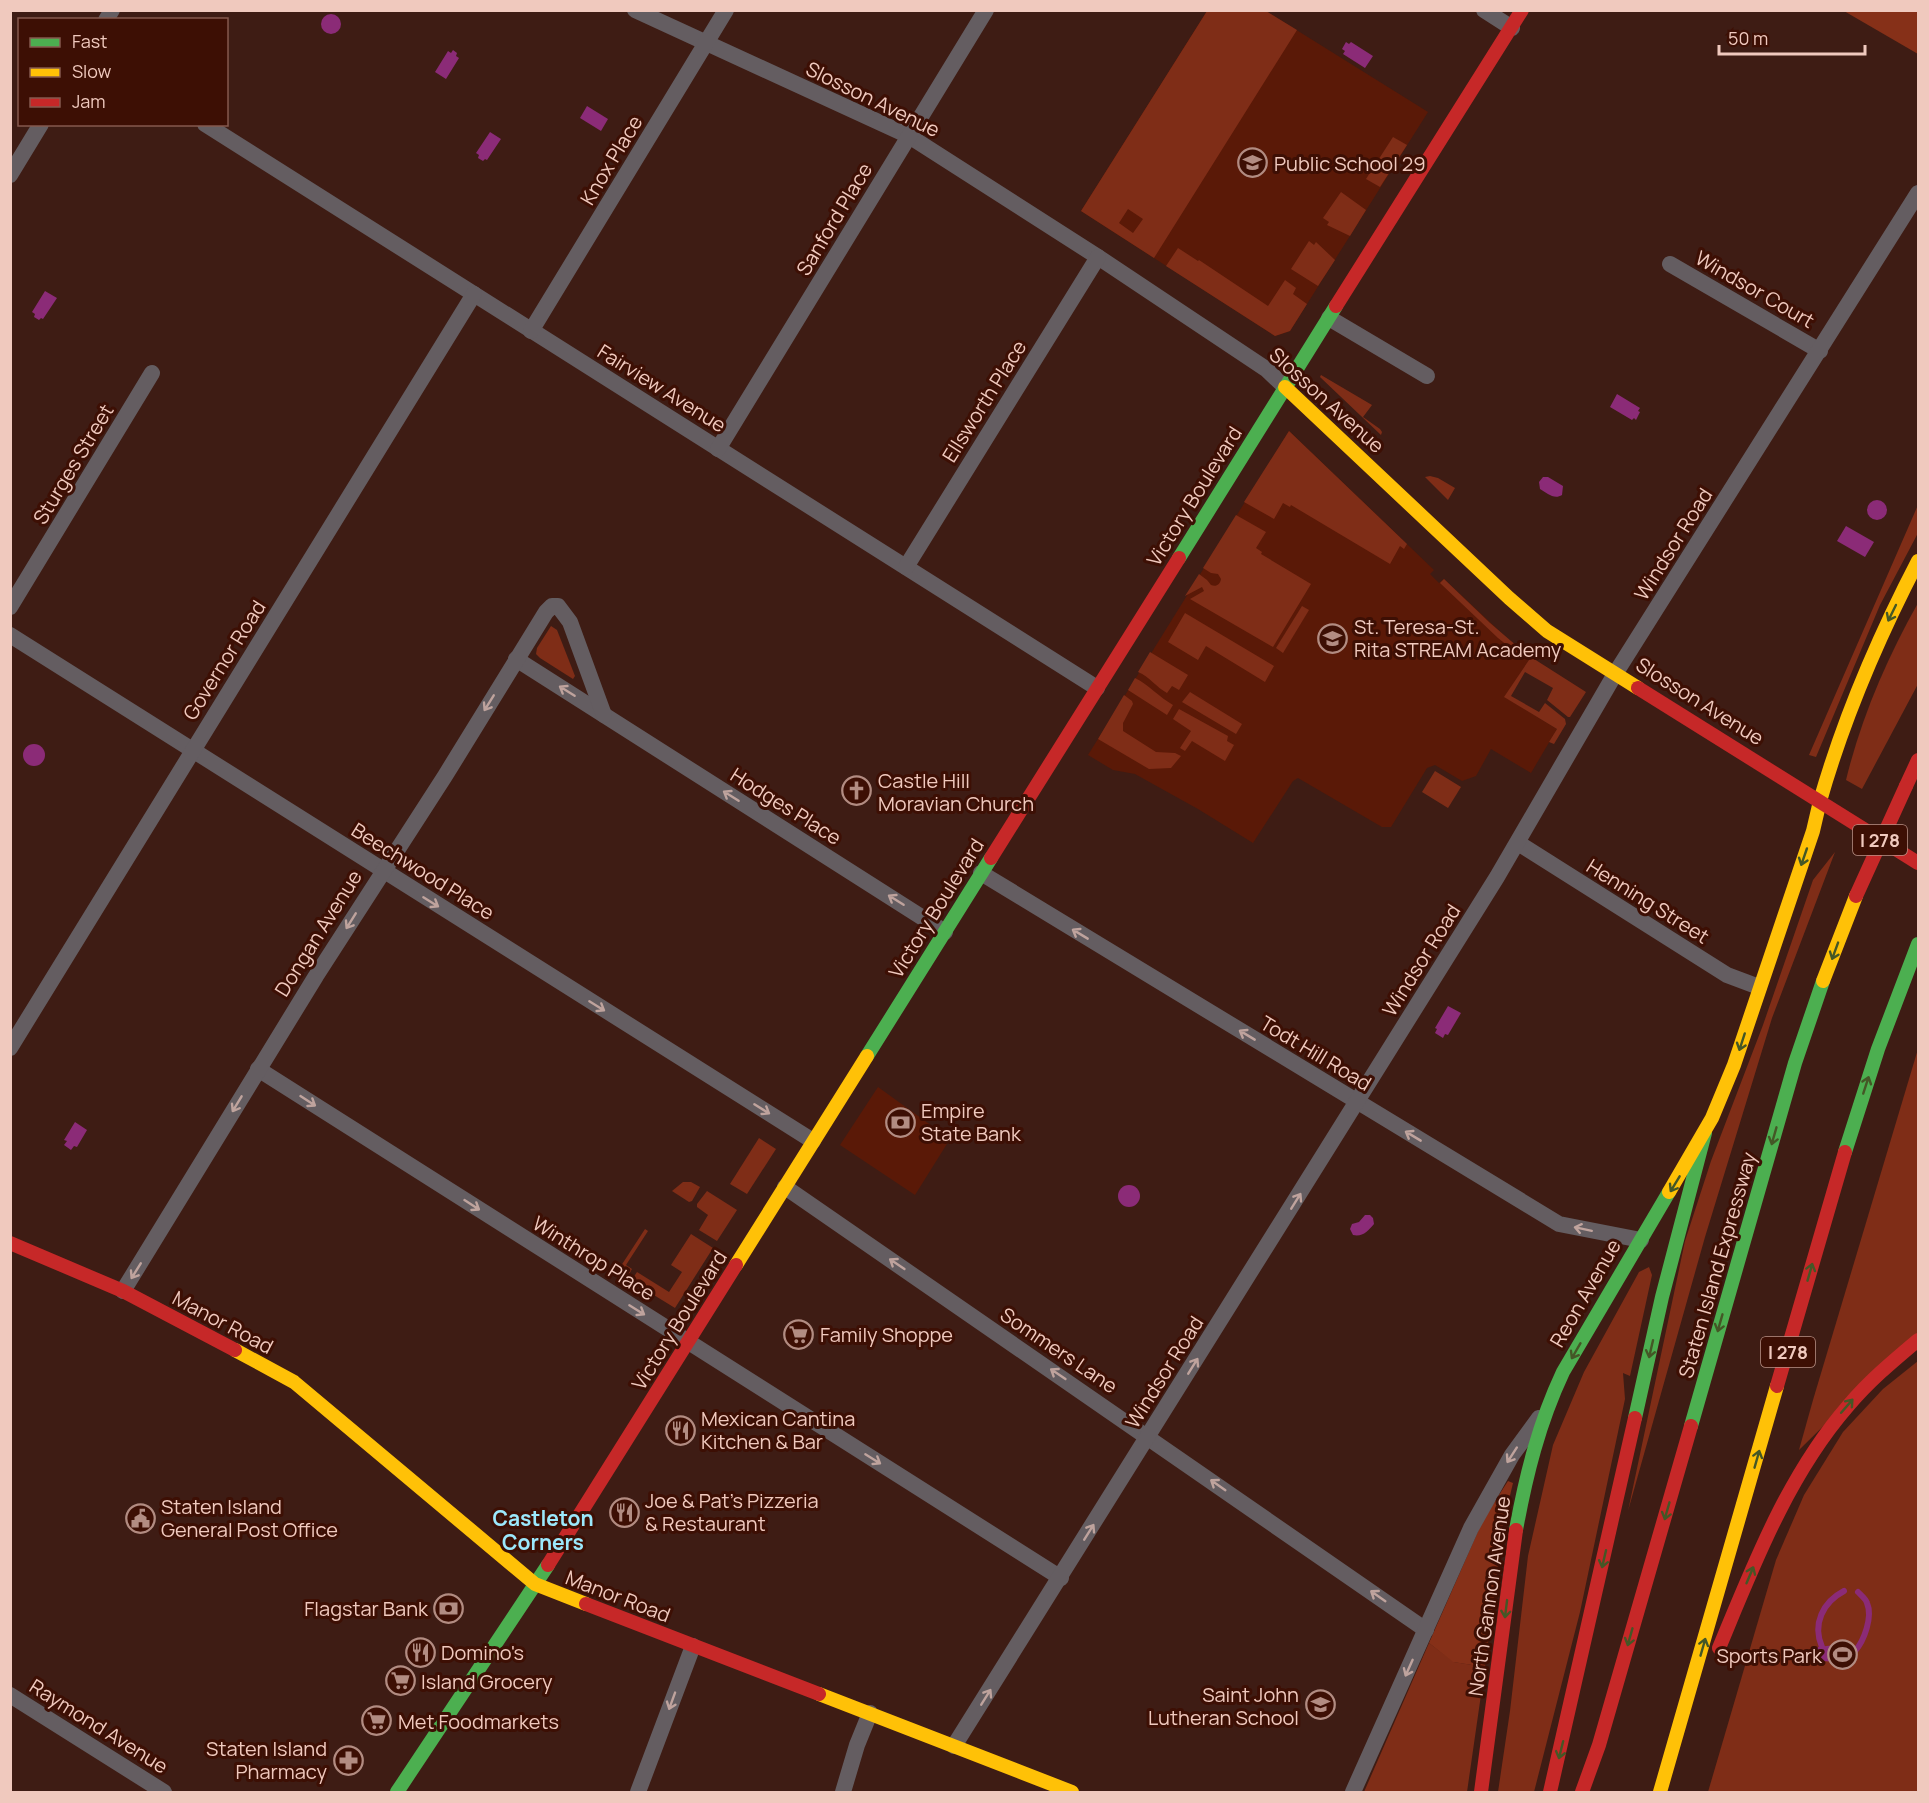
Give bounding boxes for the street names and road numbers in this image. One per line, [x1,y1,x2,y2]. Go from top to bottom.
street label: Slosson Avenue [802,55,944,143]
street label: Knox Place [574,110,648,210]
street label: Sanford Place [790,158,878,280]
street label: Windsor Court [1690,244,1820,334]
street label: Ellsworth Place [936,335,1032,467]
street label: Fairview Avenue [593,338,731,438]
street label: Slosson Avenue [1264,341,1390,459]
street label: Sturges Street [26,399,120,529]
street label: Victory Boulevard [1140,421,1248,571]
street label: Windsor Road [1628,483,1718,605]
street label: Governor Road [176,595,272,725]
street label: Slosson Avenue [1631,651,1769,751]
street label: Hodges Place [726,761,846,851]
street label: Beechwood Place [347,816,499,926]
road number: I 278 [1853,825,1907,855]
street label: Victory Boulevard [882,833,990,983]
street label: Henning Street [1581,852,1715,950]
street label: Dongan Avenue [268,865,368,1001]
street label: Windsor Road [1376,899,1466,1021]
street label: Todt Hill Road [1255,1009,1377,1097]
street label: Staten Island Expressway [1672,1148,1762,1381]
street label: Winthrop Place [528,1210,660,1306]
street label: Reon Avenue [1543,1234,1627,1352]
street label: Victory Boulevard [625,1245,733,1395]
street label: Manor Road [168,1284,278,1360]
street label: Sommers Lane [995,1301,1123,1399]
street label: Windsor Road [1119,1311,1209,1433]
road number: I 278 [1761,1337,1815,1367]
street label: North Gannon Avenue [1462,1494,1516,1698]
street label: Manor Road [562,1564,674,1628]
street label: Raymond Avenue [25,1673,173,1779]

